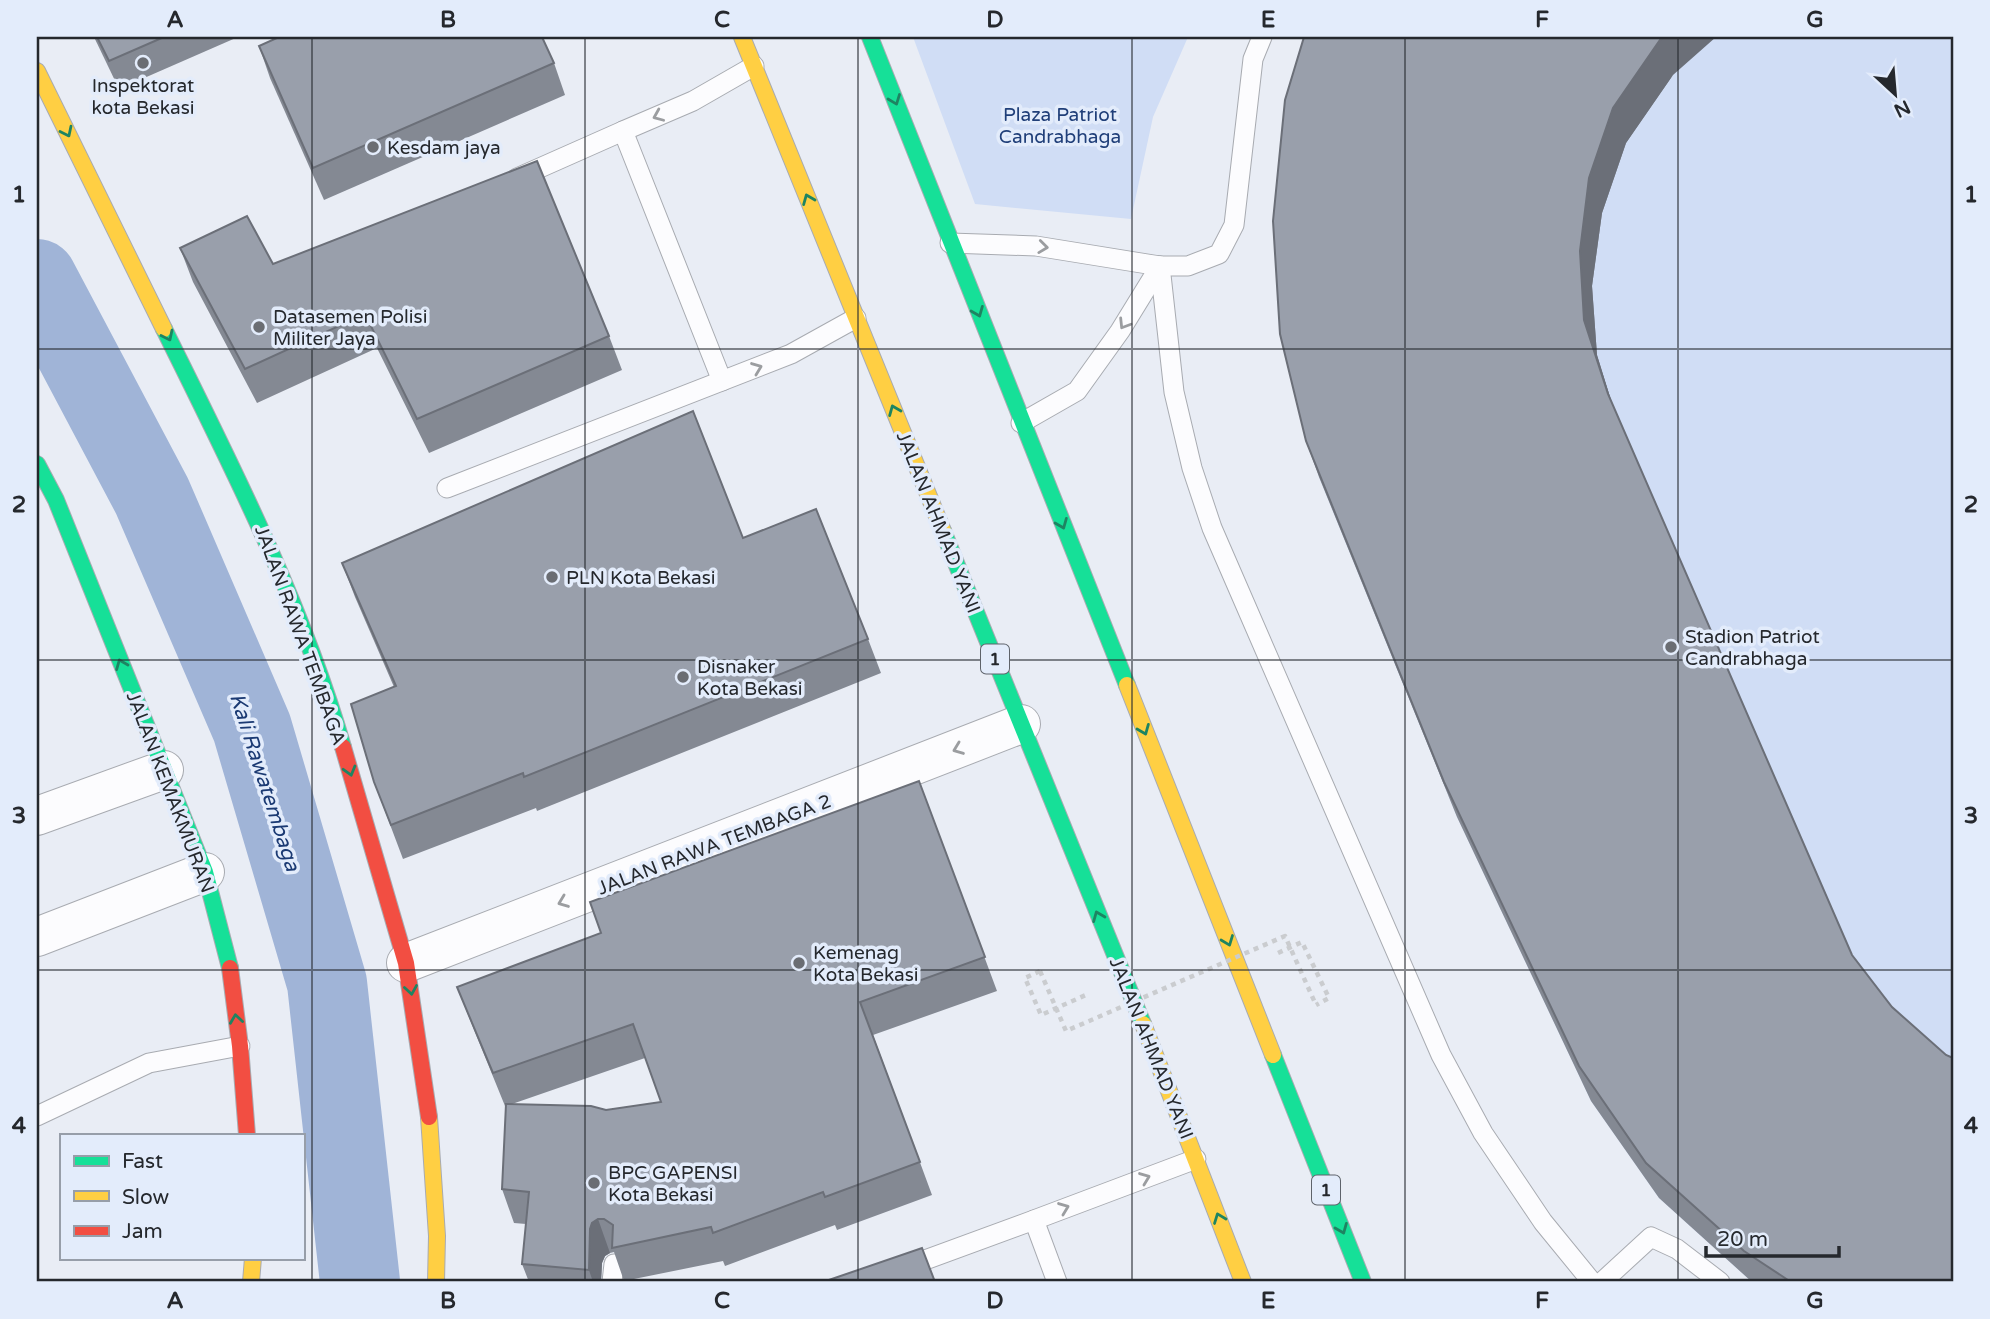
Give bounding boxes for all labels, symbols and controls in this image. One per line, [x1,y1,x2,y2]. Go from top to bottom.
text: A [166,6,184,34]
text: B [440,6,456,34]
text: C [714,6,730,34]
text: D [986,6,1004,34]
text: E [1261,6,1275,34]
text: F [1535,6,1549,34]
text: G [1806,6,1824,34]
marker: Inspektorat kota Bekasi [135,55,151,71]
north arrow [1860,60,1930,130]
place label: Inspektorat kota Bekasi [91,75,195,119]
one-way arrow [886,94,900,106]
text: N [1890,95,1914,122]
park label: Plaza Patriot Candrabhaga [999,104,1121,148]
one-way arrow [653,108,665,122]
one-way arrow [59,125,73,137]
place label: Kesdam jaya [387,137,501,159]
marker: Kesdam jaya [365,139,381,155]
text: 1 [12,181,26,209]
text: 1 [1964,181,1978,209]
one-way arrow [802,194,816,206]
one-way arrow [1037,240,1049,255]
place label: Datasemen Polisi Militer Jaya [273,306,427,350]
one-way arrow [969,306,983,318]
one-way arrow [1120,316,1133,329]
marker: Datasemen Polisi Militer Jaya [251,319,267,335]
one-way arrow [159,329,173,341]
one-way arrow [750,362,762,376]
one-way arrow [888,405,902,417]
street label: JALAN AHMAD YANI [892,428,985,616]
text: 2 [12,491,26,519]
text: 2 [1964,491,1978,519]
one-way arrow [1053,517,1067,529]
street label: JALAN RAWA TEMBAGA [250,523,350,748]
place label: PLN Kota Bekasi [566,567,716,589]
marker: PLN Kota Bekasi [544,569,560,585]
place label: Stadion Patriot Candrabhaga [1685,626,1820,670]
marker: Stadion Patriot Candrabhaga [1663,639,1679,655]
road number: 1 [981,644,1009,674]
place label: Disnaker Kota Bekasi [697,656,803,700]
one-way arrow [116,658,130,670]
marker: Disnaker Kota Bekasi [675,669,691,685]
street label: JALAN KEMAKMURAN [121,689,219,896]
water label: Kali Rawatembaga [224,690,305,875]
one-way arrow [1136,723,1150,735]
one-way arrow [952,740,964,754]
one-way arrow [342,765,357,777]
street label: JALAN RAWA TEMBAGA 2 [594,790,834,900]
text: 3 [12,802,26,830]
text: 3 [1964,802,1978,830]
one-way arrow [557,894,569,908]
one-way arrow [1093,911,1107,923]
one-way arrow [1219,935,1233,947]
place label: Kemenag Kota Bekasi [813,942,919,986]
street label: JALAN AHMAD YANI [1105,954,1198,1142]
marker: Kemenag Kota Bekasi [791,955,807,971]
one-way arrow [403,984,418,996]
one-way arrow [229,1013,244,1024]
text: 4 [12,1112,27,1140]
text: 4 [1964,1112,1979,1140]
legend [60,1134,304,1260]
text: Fast [122,1149,163,1174]
place label: BPC GAPENSI Kota Bekasi [608,1162,738,1206]
one-way arrow [1139,1172,1151,1186]
marker: BPC GAPENSI Kota Bekasi [586,1175,602,1191]
road number: 1 [1312,1176,1340,1204]
text: Slow [122,1185,170,1210]
one-way arrow [1057,1203,1069,1217]
one-way arrow [1213,1213,1227,1225]
scale bar [1706,1214,1840,1258]
text: Jam [122,1219,163,1244]
one-way arrow [1334,1222,1348,1234]
text: 20 m [1717,1227,1768,1252]
text: A [166,1287,184,1315]
text: B [440,1287,456,1315]
text: C [714,1287,730,1315]
text: D [986,1287,1004,1315]
text: E [1261,1287,1275,1315]
text: F [1535,1287,1549,1315]
text: G [1806,1287,1824,1315]

